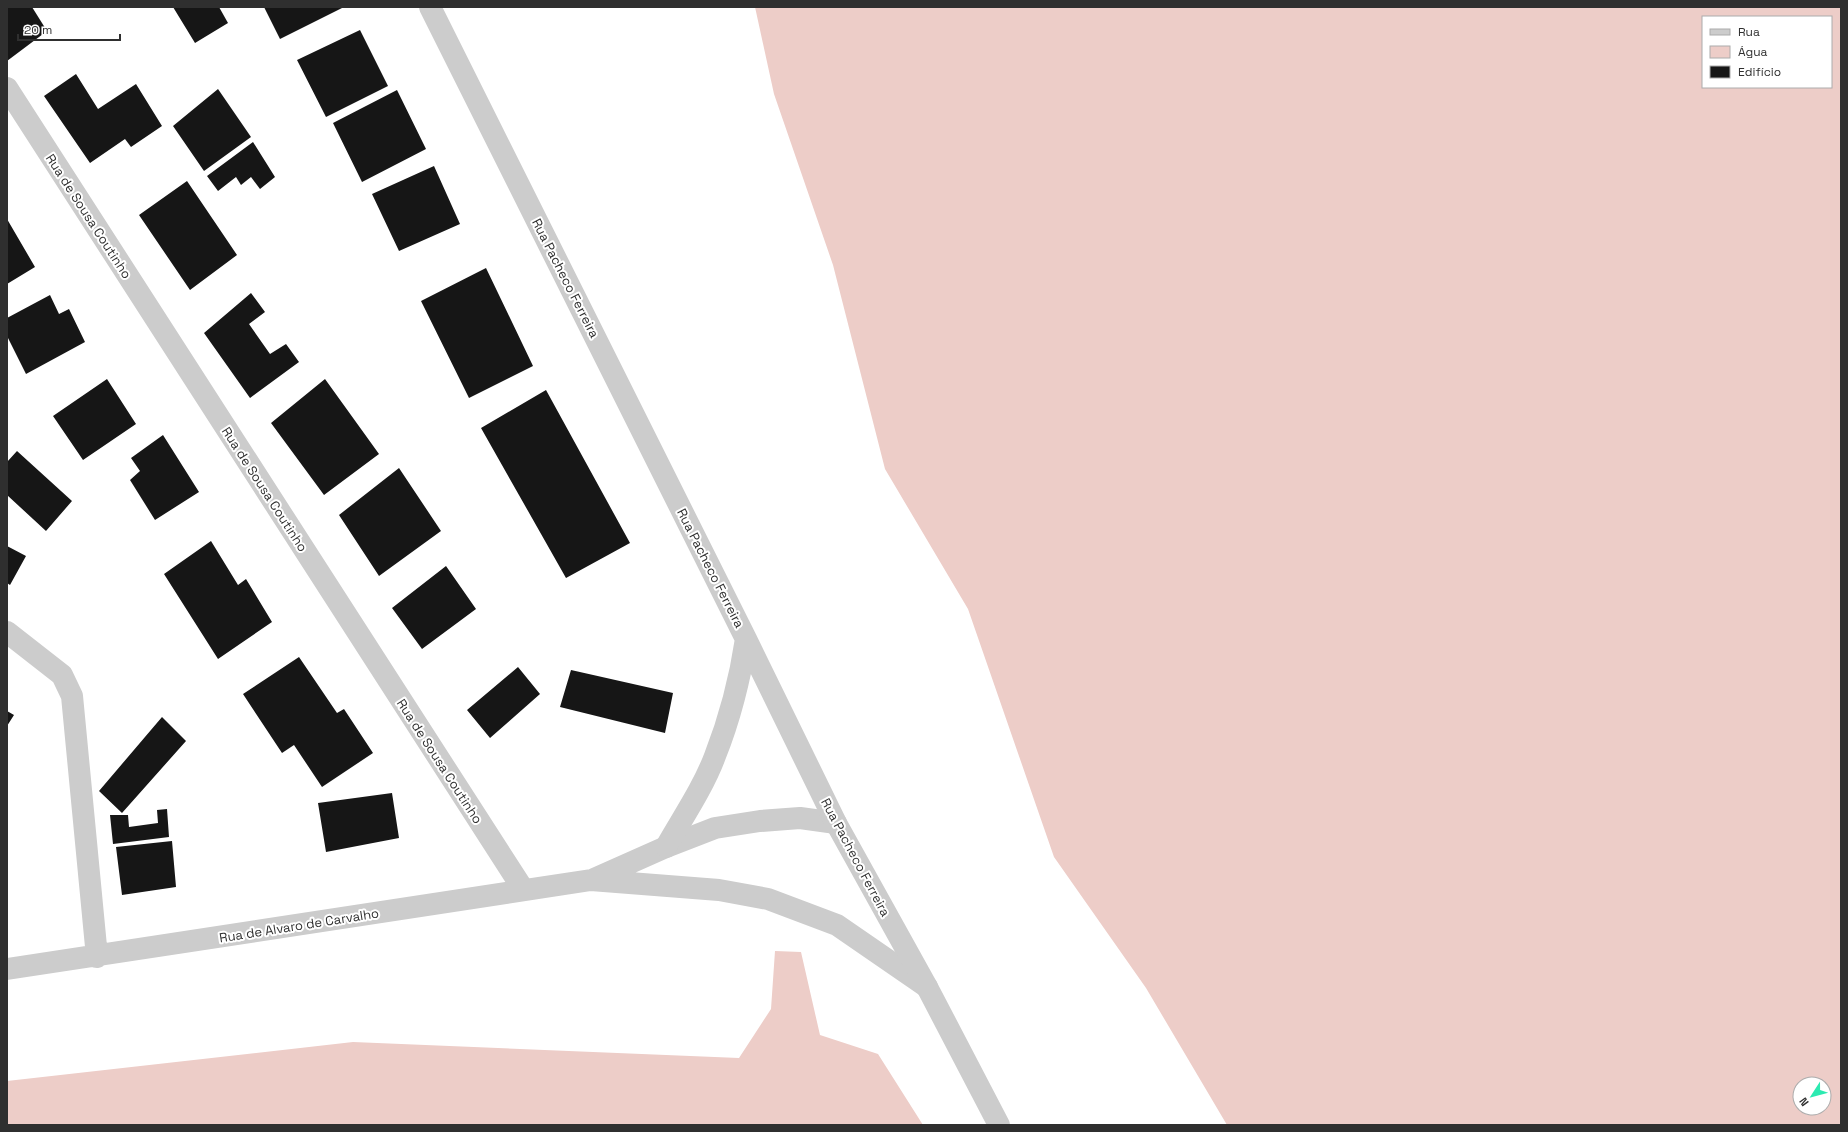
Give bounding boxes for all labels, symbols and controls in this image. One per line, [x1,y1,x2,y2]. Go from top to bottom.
scale bar [18,16,120,42]
legend [1702,16,1832,88]
text: 20 m [24,22,52,38]
text: Rua [1738,24,1760,40]
text: Água [1738,44,1768,60]
text: Edifício [1738,64,1781,80]
street label: Rua de Sousa Coutinho [42,151,135,282]
street label: Rua Pacheco Ferreira [528,216,603,341]
street label: Rua de Sousa Coutinho [218,424,311,555]
street label: Rua Pacheco Ferreira [673,506,748,631]
street label: Rua de Sousa Coutinho [393,696,486,827]
street label: Rua Pacheco Ferreira [817,795,894,920]
street label: Rua de Alvaro de Carvalho [218,904,380,947]
north arrow [1792,1076,1832,1116]
text: N [1796,1095,1812,1109]

